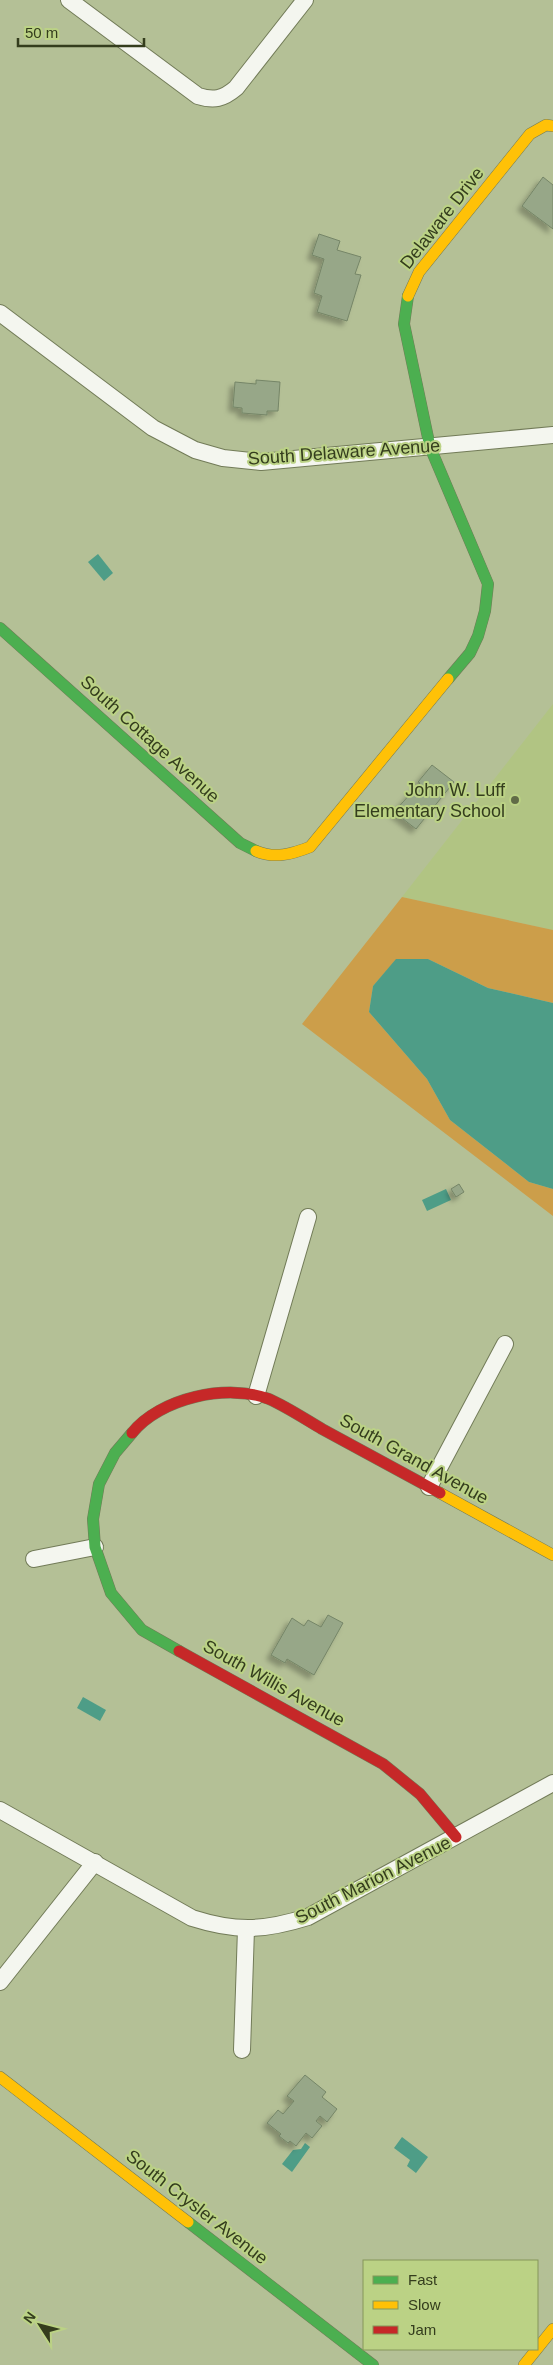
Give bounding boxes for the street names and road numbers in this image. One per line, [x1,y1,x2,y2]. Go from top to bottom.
street label: Delaware Drive [396,163,488,273]
street label: South Delaware Avenue [247,435,441,469]
street label: South Cottage Avenue [76,671,224,807]
street label: South Grand Avenue [336,1410,492,1508]
street label: South Willis Avenue [200,1636,348,1730]
street label: South Marion Avenue [292,1832,454,1928]
street label: South Crysler Avenue [122,2146,272,2268]

